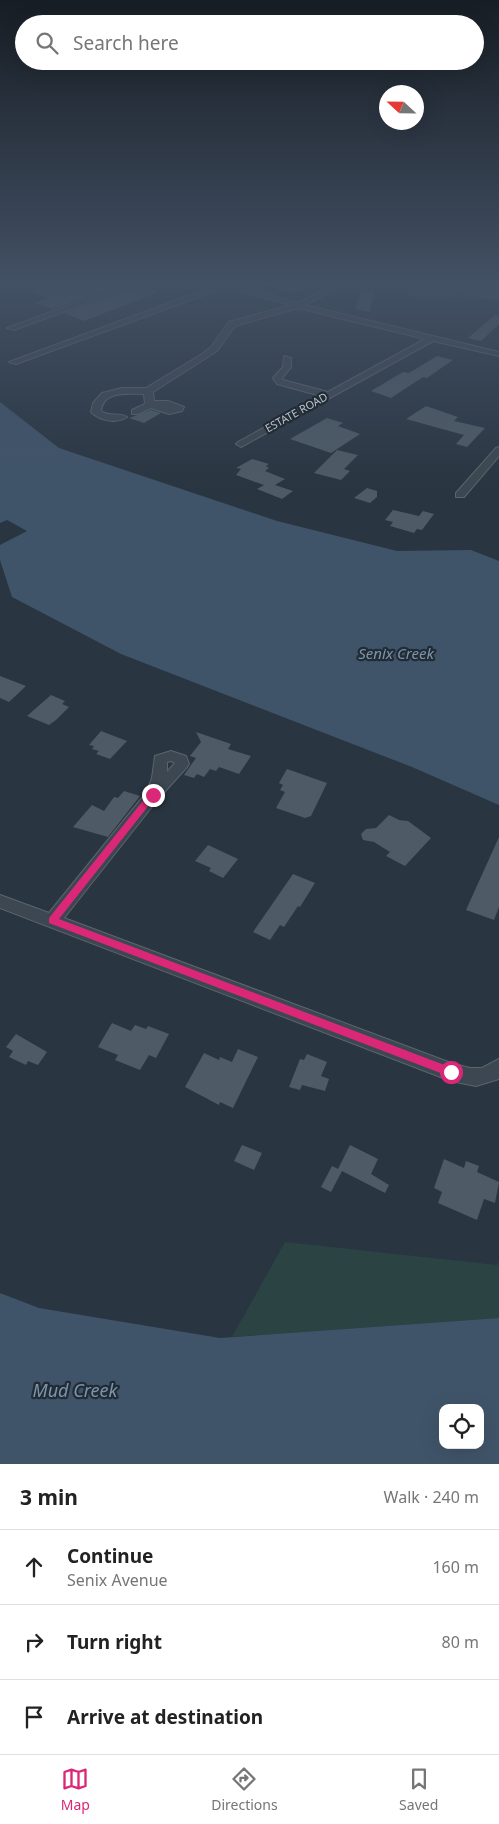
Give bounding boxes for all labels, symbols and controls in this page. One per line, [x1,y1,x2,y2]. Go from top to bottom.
search box [15,15,484,70]
icon: search [33,29,61,57]
text: Search here [73,30,179,56]
north arrow [379,85,424,130]
street label: ESTATE ROAD [262,389,330,435]
water label: Senix Creek [358,643,434,663]
route end [142,784,165,807]
route start [440,1061,463,1084]
water label: Mud Creek [33,1378,119,1402]
map controls [439,1404,484,1449]
button: locate [439,1404,484,1449]
text: 3 min [20,1483,78,1511]
text: Walk · 240 m [384,1486,479,1508]
text: Continue [67,1543,153,1569]
icon: ahead [20,1553,48,1581]
text: 160 m [432,1556,479,1578]
text: Senix Avenue [67,1569,168,1591]
icon: right [20,1628,48,1656]
text: Turn right [67,1629,162,1655]
text: 80 m [442,1631,479,1653]
icon: arrive [20,1703,48,1731]
text: Arrive at destination [67,1704,263,1730]
tab: Map [61,1765,90,1814]
tab: Directions [211,1765,278,1814]
tab: Saved [399,1765,438,1814]

